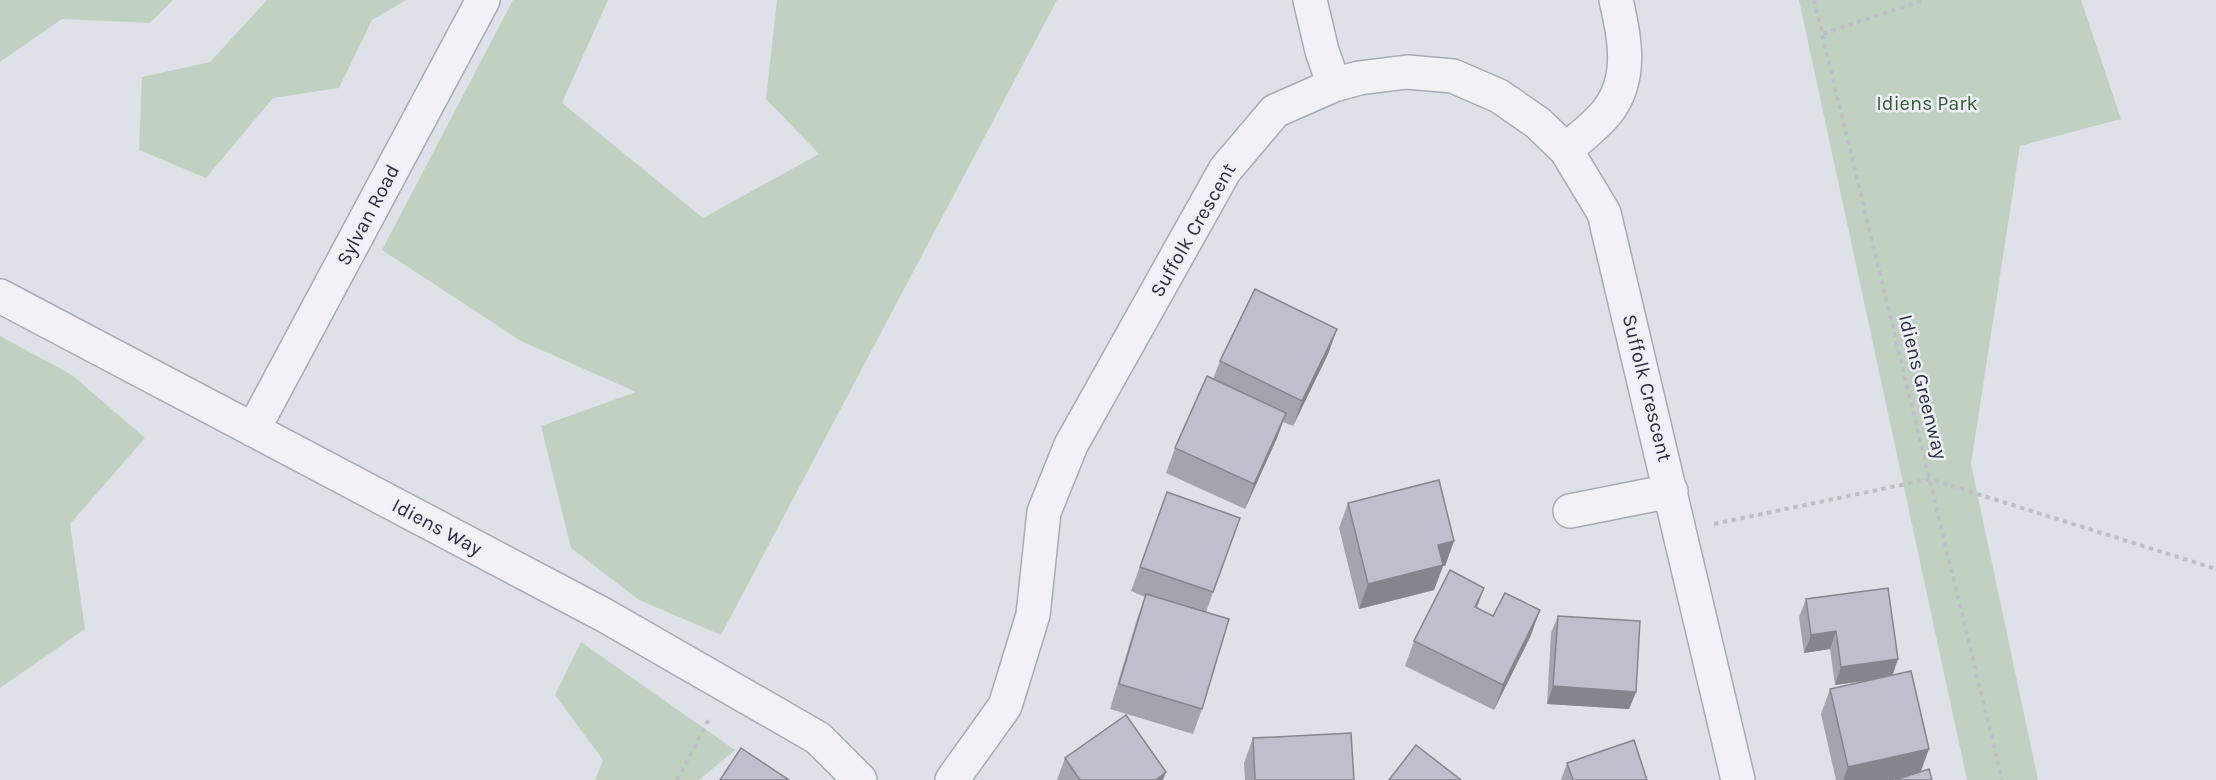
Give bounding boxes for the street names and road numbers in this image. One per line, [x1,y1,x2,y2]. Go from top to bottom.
street label: Suffolk Crescent [1145,158,1241,301]
street label: Sylvan Road [332,161,404,269]
street label: Suffolk Crescent [1618,312,1677,464]
street label: Idiens Greenway [1894,312,1952,462]
street label: Idiens Way [388,494,486,560]

